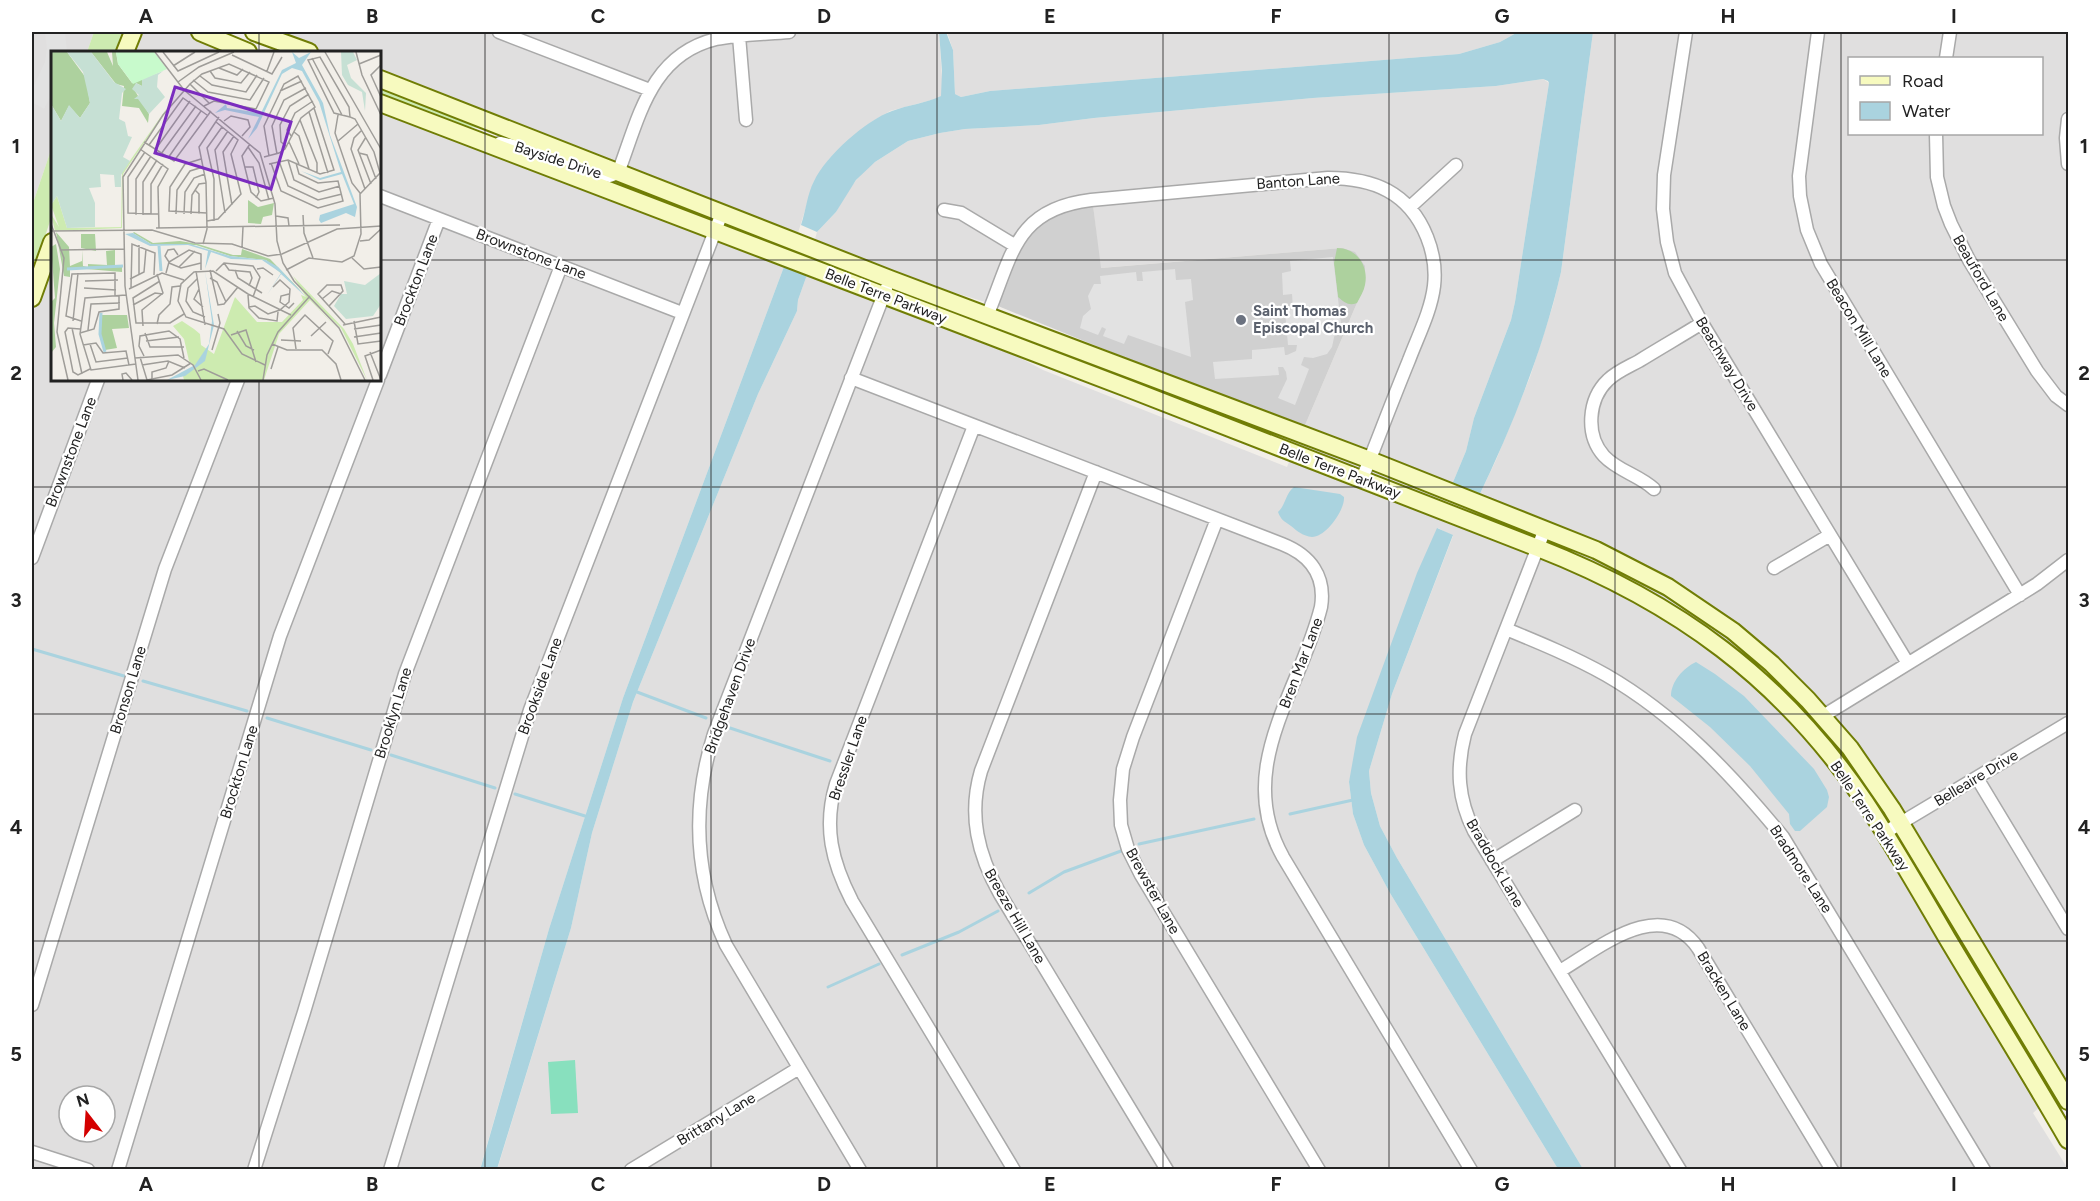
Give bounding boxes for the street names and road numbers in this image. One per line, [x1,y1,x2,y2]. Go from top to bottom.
street label: Bayside Drive [512,137,604,183]
street label: Banton Lane [1256,169,1340,193]
street label: Brownstone Lane [473,225,589,283]
street label: Beauford Lane [1949,231,2013,325]
street label: Brockton Lane [390,232,442,328]
street label: Belle Terre Parkway [823,264,950,328]
street label: Beacon Mill Lane [1822,275,1896,381]
street label: Beachway Drive [1692,314,1762,414]
street label: Brownstone Lane [42,394,100,510]
street label: Belle Terre Parkway [1277,439,1404,503]
street label: Bren Mar Lane [1275,615,1327,711]
street label: Brookside Lane [514,635,566,737]
street label: Bridgehaven Drive [701,636,759,756]
street label: Bronson Lane [106,644,150,736]
street label: Brooklyn Lane [371,665,415,761]
street label: Bressler Lane [825,713,871,803]
street label: Brockton Lane [216,723,262,821]
street label: Belleaire Drive [1931,746,2021,810]
street label: Belle Terre Parkway [1826,758,1914,875]
street label: Braddock Lane [1462,816,1528,910]
street label: Bradmore Lane [1766,822,1836,916]
street label: Brewster Lane [1122,845,1184,937]
street label: Breeze Hill Lane [980,865,1050,967]
street label: Bracken Lane [1693,948,1755,1034]
street label: Brittany Lane [673,1088,759,1150]

